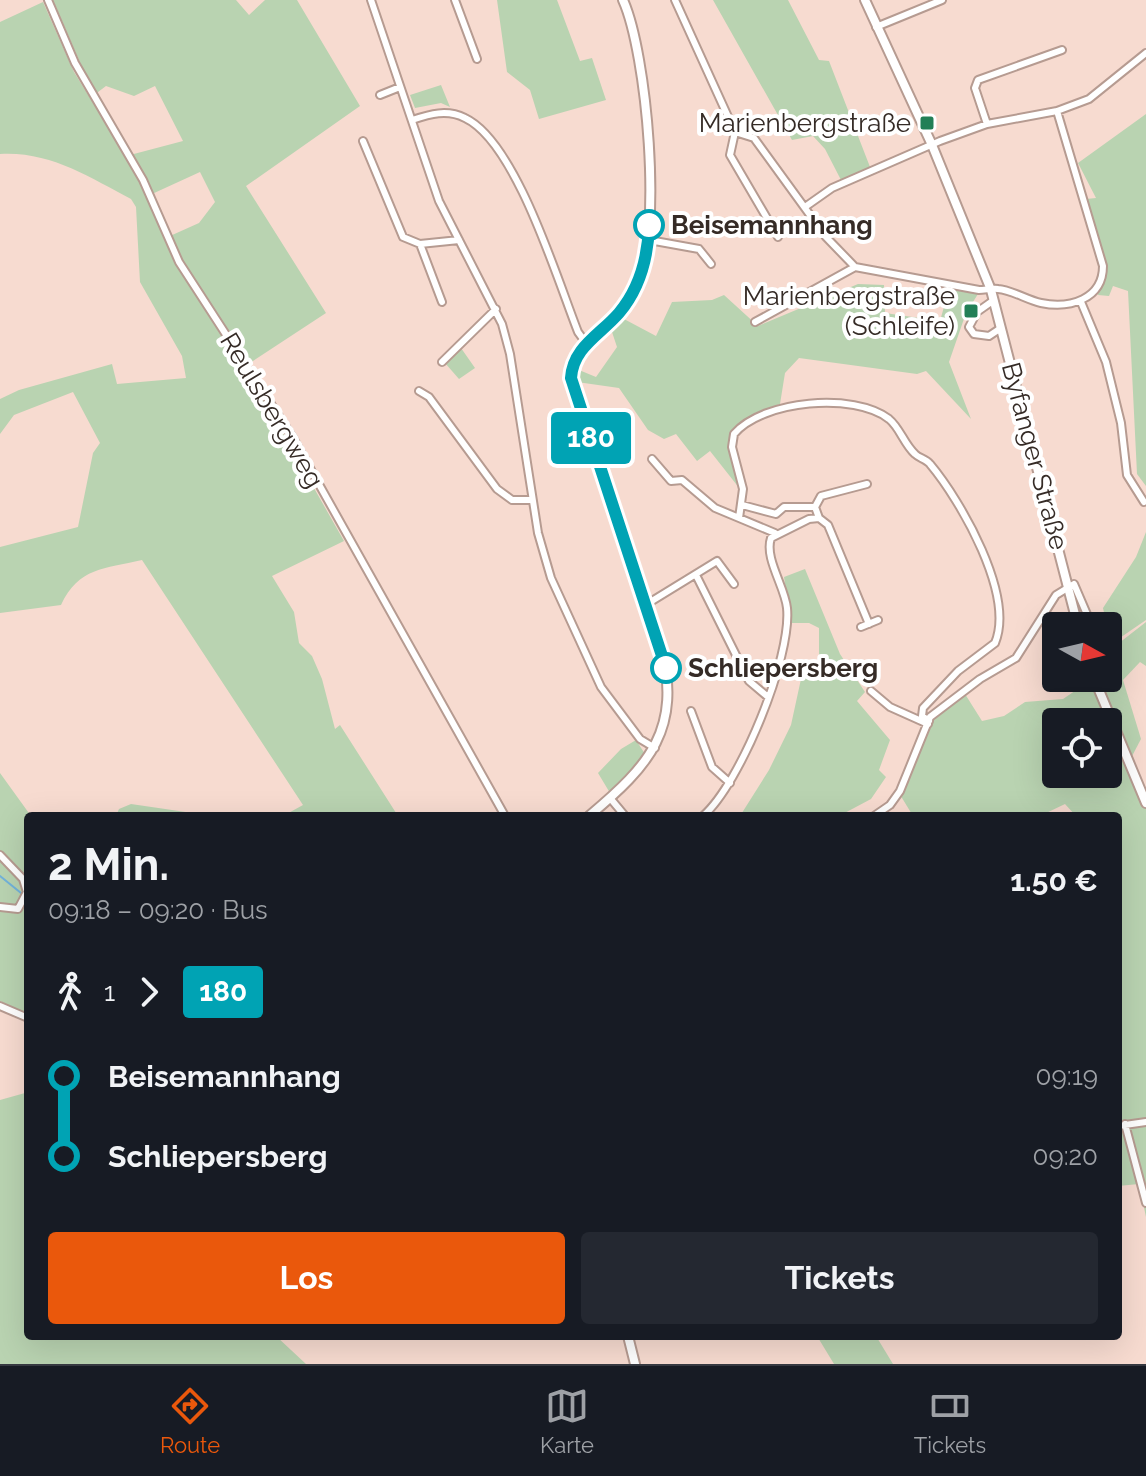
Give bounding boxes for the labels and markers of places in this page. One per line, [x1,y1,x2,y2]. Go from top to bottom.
place label: Marienbergstraße [699,108,911,138]
marker: Marienbergstraße [918,114,936,132]
marker: Beisemannhang [634,210,664,240]
place label: Beisemannhang [671,210,873,240]
place label: Marienbergstraße (Schleife) [743,281,955,341]
marker: Marienbergstraße (Schleife) [962,302,980,320]
marker: Schliepersberg [651,653,681,683]
place label: Schliepersberg [688,653,878,683]

